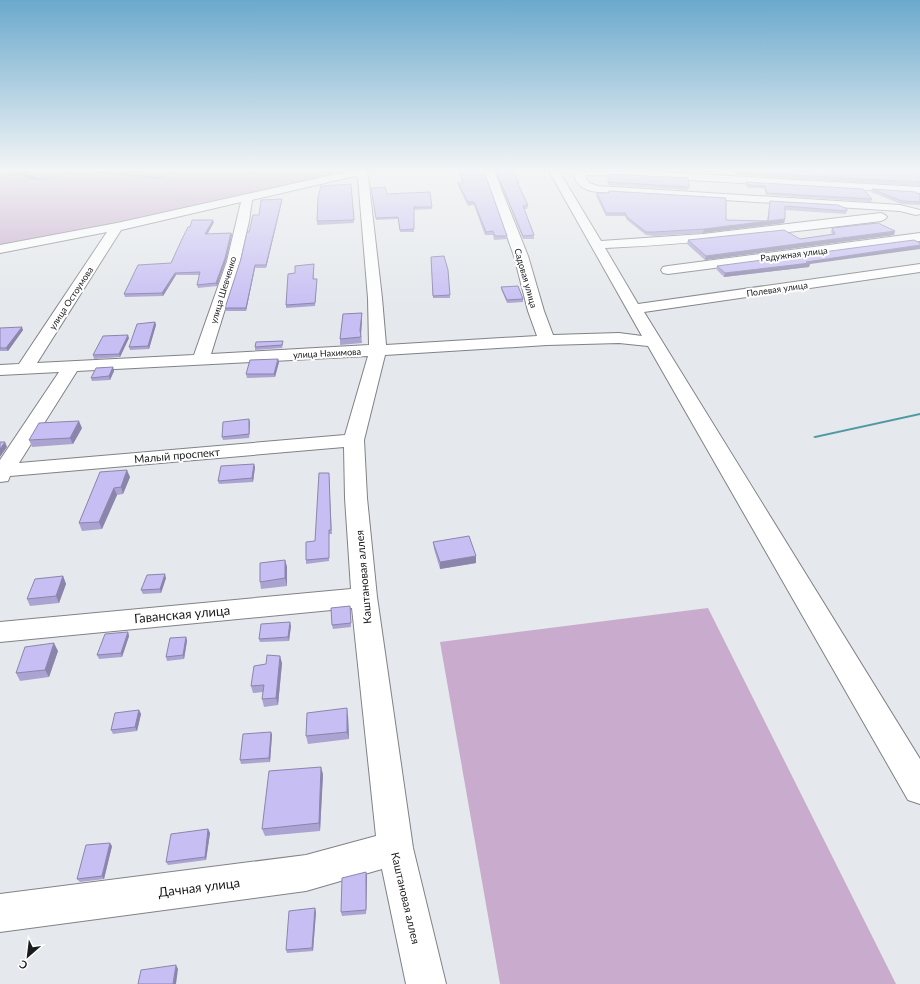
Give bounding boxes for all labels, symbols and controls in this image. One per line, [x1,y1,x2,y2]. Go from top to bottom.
street label: Радужная улица [760,244,828,264]
street label: Садовая улица [512,247,540,309]
street label: улица Шевченко [208,255,238,325]
street label: улица Остоумова [47,265,95,331]
street label: Полевая улица [746,279,808,299]
street label: улица Нахимова [293,346,361,360]
street label: Малый проспект [134,445,221,465]
street label: Каштановая аллея [352,530,374,624]
street label: Гаванская улица [133,602,231,626]
street label: Каштановая аллея [389,851,423,945]
street label: Дачная улица [157,874,241,900]
north arrow [8,936,48,976]
text: С [16,957,29,973]

